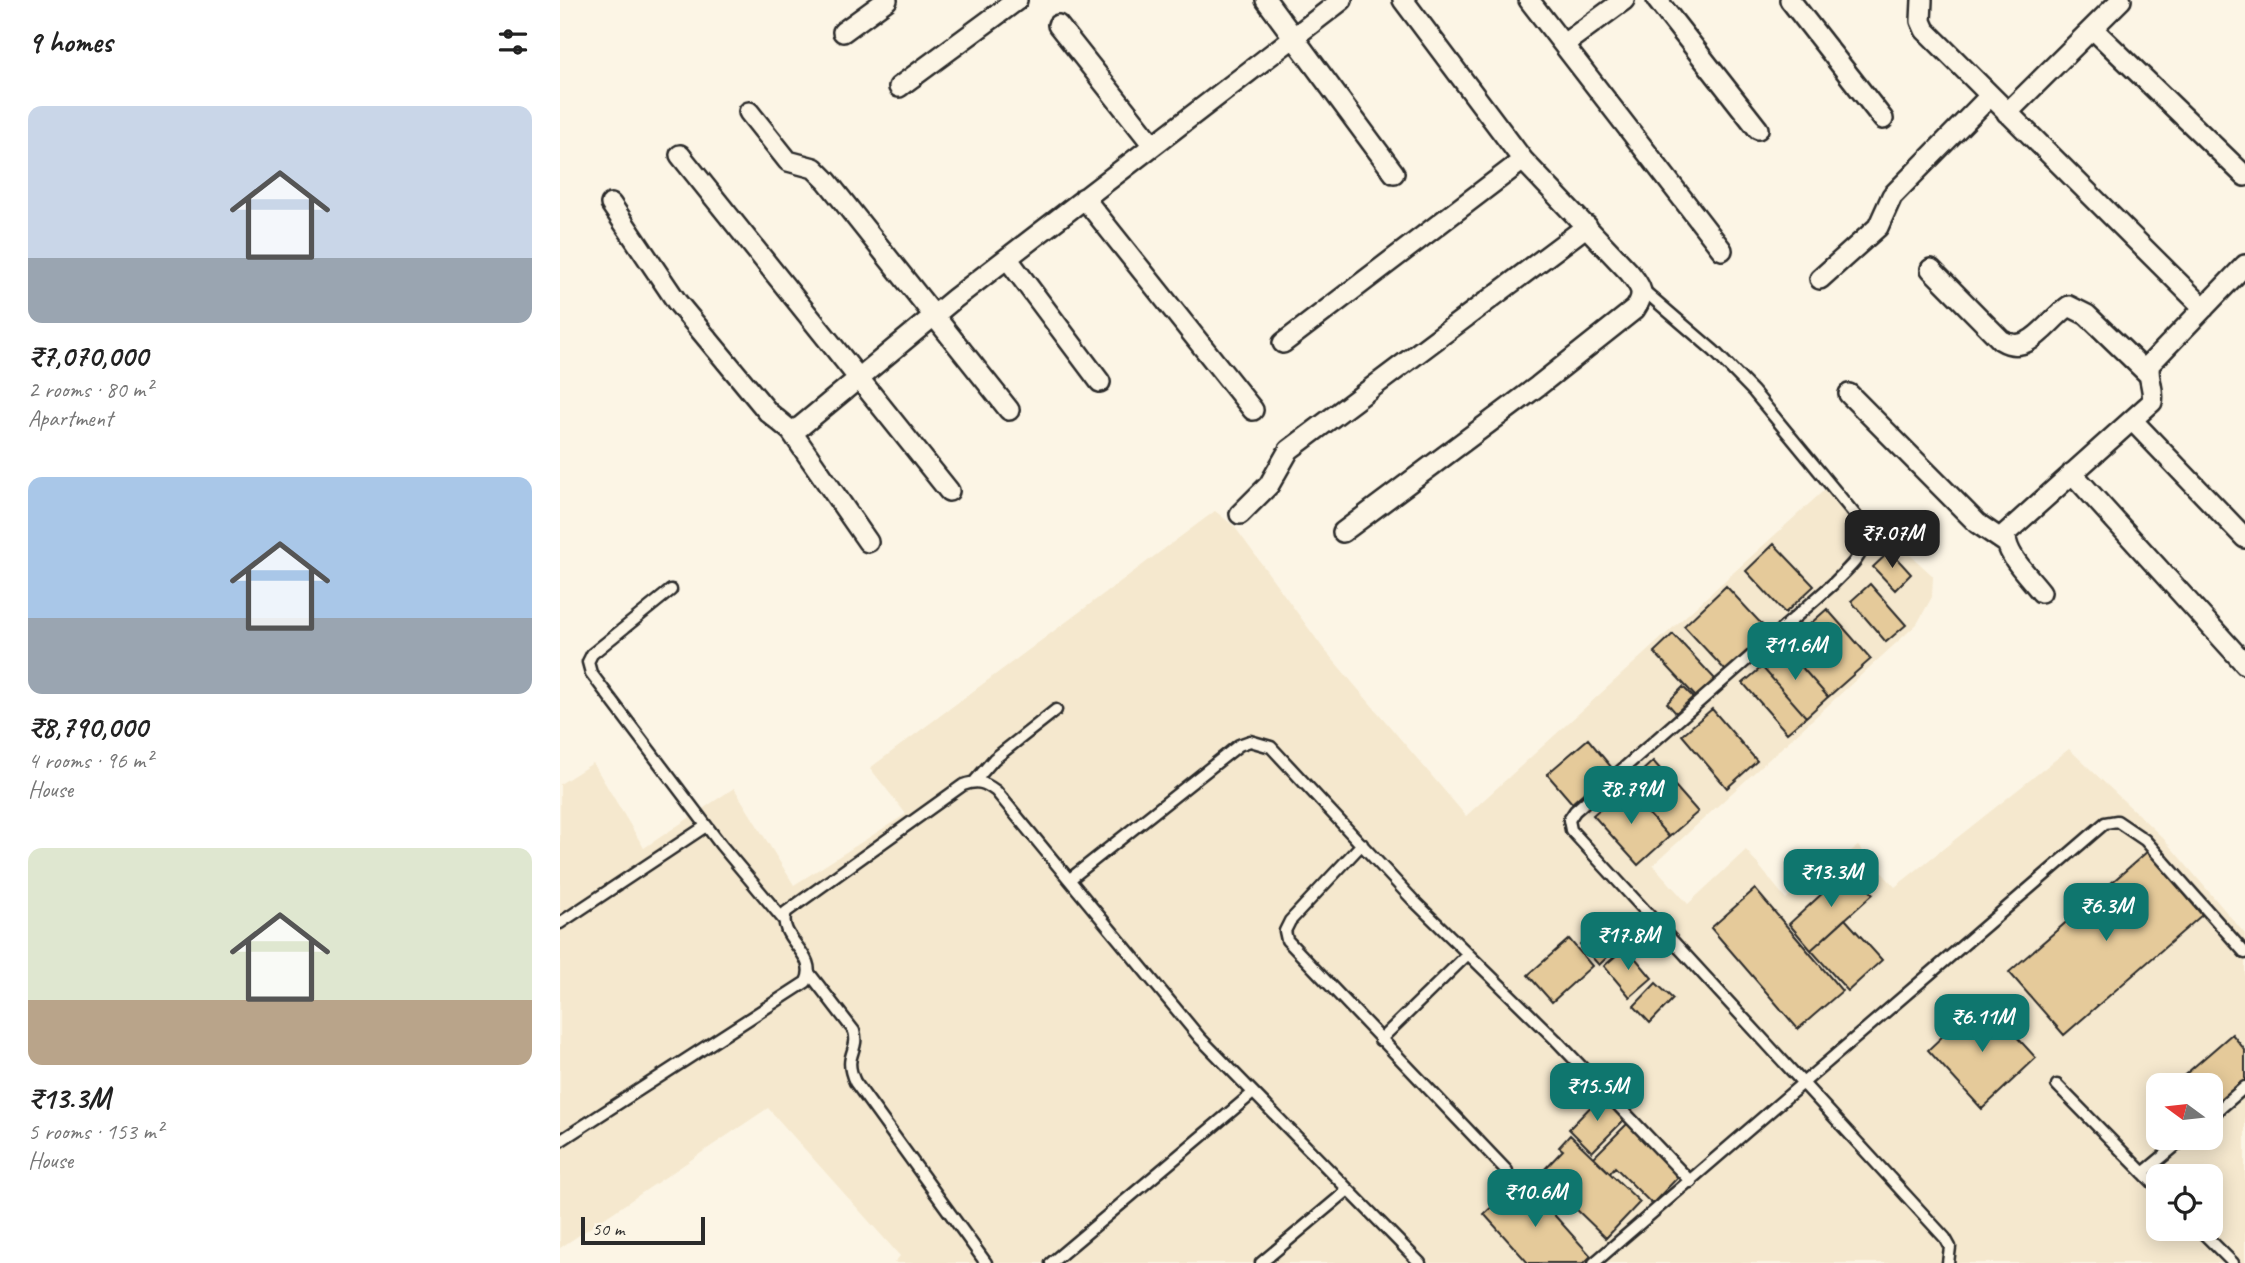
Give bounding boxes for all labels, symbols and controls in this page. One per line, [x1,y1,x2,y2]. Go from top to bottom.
text: 9 homes [28,23,112,61]
icon: filters [494,23,532,61]
icon: home [217,152,343,278]
text: ₹7,070,000 [28,337,148,375]
text: 2 rooms · 80 m² [28,375,152,404]
text: Apartment [28,404,113,433]
pin: ₹7.07M [1835,510,1949,570]
text: ₹7.07M [1861,518,1923,547]
icon: home [217,523,343,649]
pin: ₹11.6M [1738,622,1852,682]
text: ₹11.6M [1763,630,1827,659]
text: ₹8,790,000 [28,708,147,746]
text: 4 rooms · 96 m² [28,746,152,775]
pin: ₹8.79M [1574,766,1688,826]
text: ₹8.79M [1600,774,1662,803]
text: House [28,775,73,804]
pin: ₹13.3M [1774,850,1888,909]
text: ₹13.3M [1800,857,1862,886]
pin: ₹6.3M [2057,884,2155,943]
text: ₹6.3M [2080,891,2132,920]
icon: home [217,894,343,1020]
pin: ₹17.8M [1571,912,1685,972]
text: ₹17.8M [1597,920,1659,949]
pin: ₹6.11M [1925,995,2039,1054]
text: ₹6.11M [1950,1002,2014,1031]
pin: ₹15.5M [1540,1064,1654,1123]
text: ₹15.5M [1566,1071,1628,1100]
north arrow [2146,1073,2222,1150]
map controls [2146,1073,2223,1241]
text: ₹13.3M [28,1079,110,1117]
text: 5 rooms · 153 m² [28,1117,163,1146]
text: House [28,1146,73,1175]
button: locate [2146,1164,2223,1241]
pin: ₹10.6M [1478,1170,1592,1229]
text: ₹10.6M [1503,1177,1567,1206]
scale bar [581,1214,705,1246]
text: 50 m [592,1217,624,1241]

